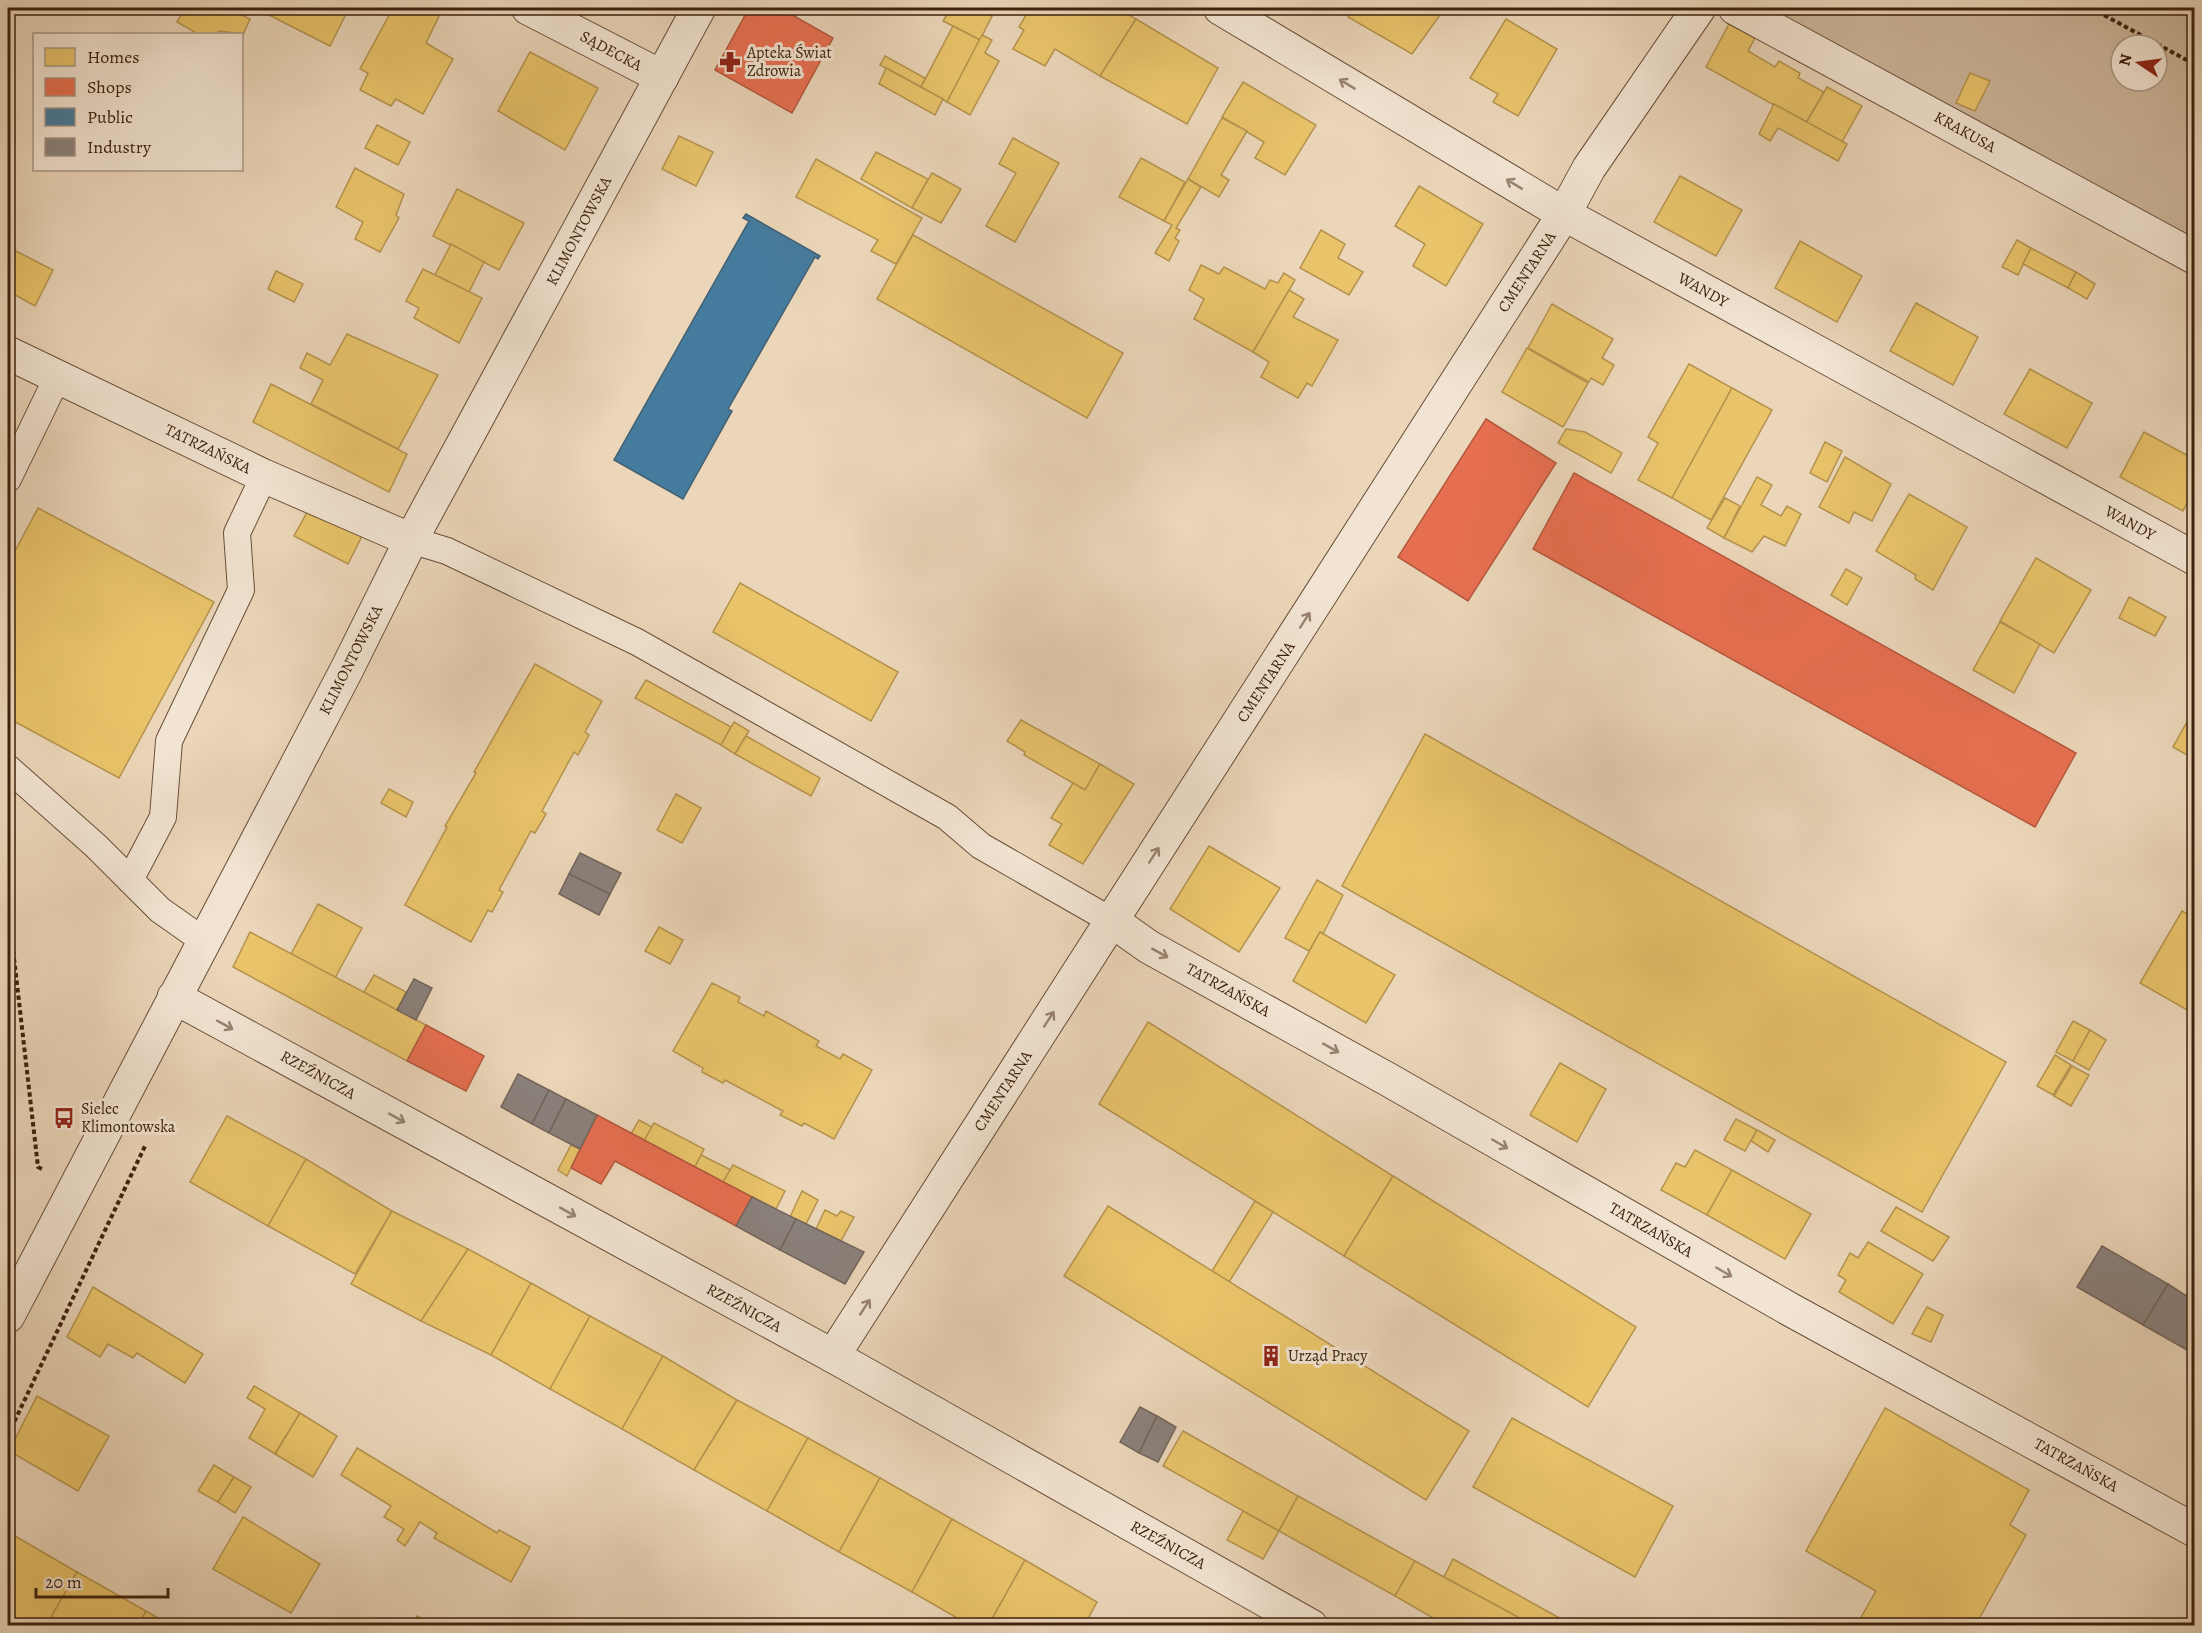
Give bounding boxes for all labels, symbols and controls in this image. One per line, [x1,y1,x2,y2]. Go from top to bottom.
street label: SĄDECKA [576,25,646,77]
legend [33,33,243,171]
north arrow [2109,33,2169,93]
place label: Apteka Świat Zdrowia [746,42,832,82]
text: Homes [87,45,139,69]
pharmacy icon: Apteka Świat Zdrowia [718,50,742,74]
text: N [2113,51,2137,68]
text: Shops [87,75,132,99]
one-way arrow [1339,77,1356,89]
text: Public [87,105,133,129]
street label: KRAKUSA [1930,106,2001,158]
text: Industry [87,135,152,159]
street label: KLIMONTOWSKA [541,172,617,289]
one-way arrow [1506,178,1523,190]
street label: CMENTARNA [1493,227,1562,317]
street label: WANDY [1673,267,1733,313]
street label: TATRZAŃSKA [161,419,255,480]
street label: WANDY [2100,500,2160,546]
street label: KLIMONTOWSKA [314,601,388,719]
one-way arrow [1299,612,1312,629]
street label: CMENTARNA [1232,637,1301,727]
one-way arrow [1148,847,1160,864]
one-way arrow [1151,948,1169,959]
street label: TATRZAŃSKA [1182,958,1275,1023]
one-way arrow [1043,1011,1055,1028]
one-way arrow [216,1020,234,1031]
one-way arrow [1322,1042,1339,1054]
street label: RZEŹNICZA [276,1045,360,1105]
street label: CMENTARNA [969,1046,1038,1136]
place label: Sielec Klimontowska [81,1098,176,1138]
bus stop icon: Sielec Klimontowska [52,1106,76,1130]
one-way arrow [387,1113,405,1124]
one-way arrow [1491,1139,1509,1150]
street label: TATRZAŃSKA [1605,1197,1697,1263]
one-way arrow [559,1206,576,1218]
one-way arrow [1715,1266,1732,1278]
street label: RZEŹNICZA [702,1278,786,1338]
one-way arrow [859,1299,871,1316]
building icon: Urząd Pracy [1259,1344,1283,1368]
place label: Urząd Pracy [1288,1345,1368,1367]
street label: TATRZAŃSKA [2030,1433,2123,1498]
street label: RZEŹNICZA [1126,1515,1210,1575]
scale bar [36,1561,168,1599]
text: 20 m [45,1570,82,1594]

